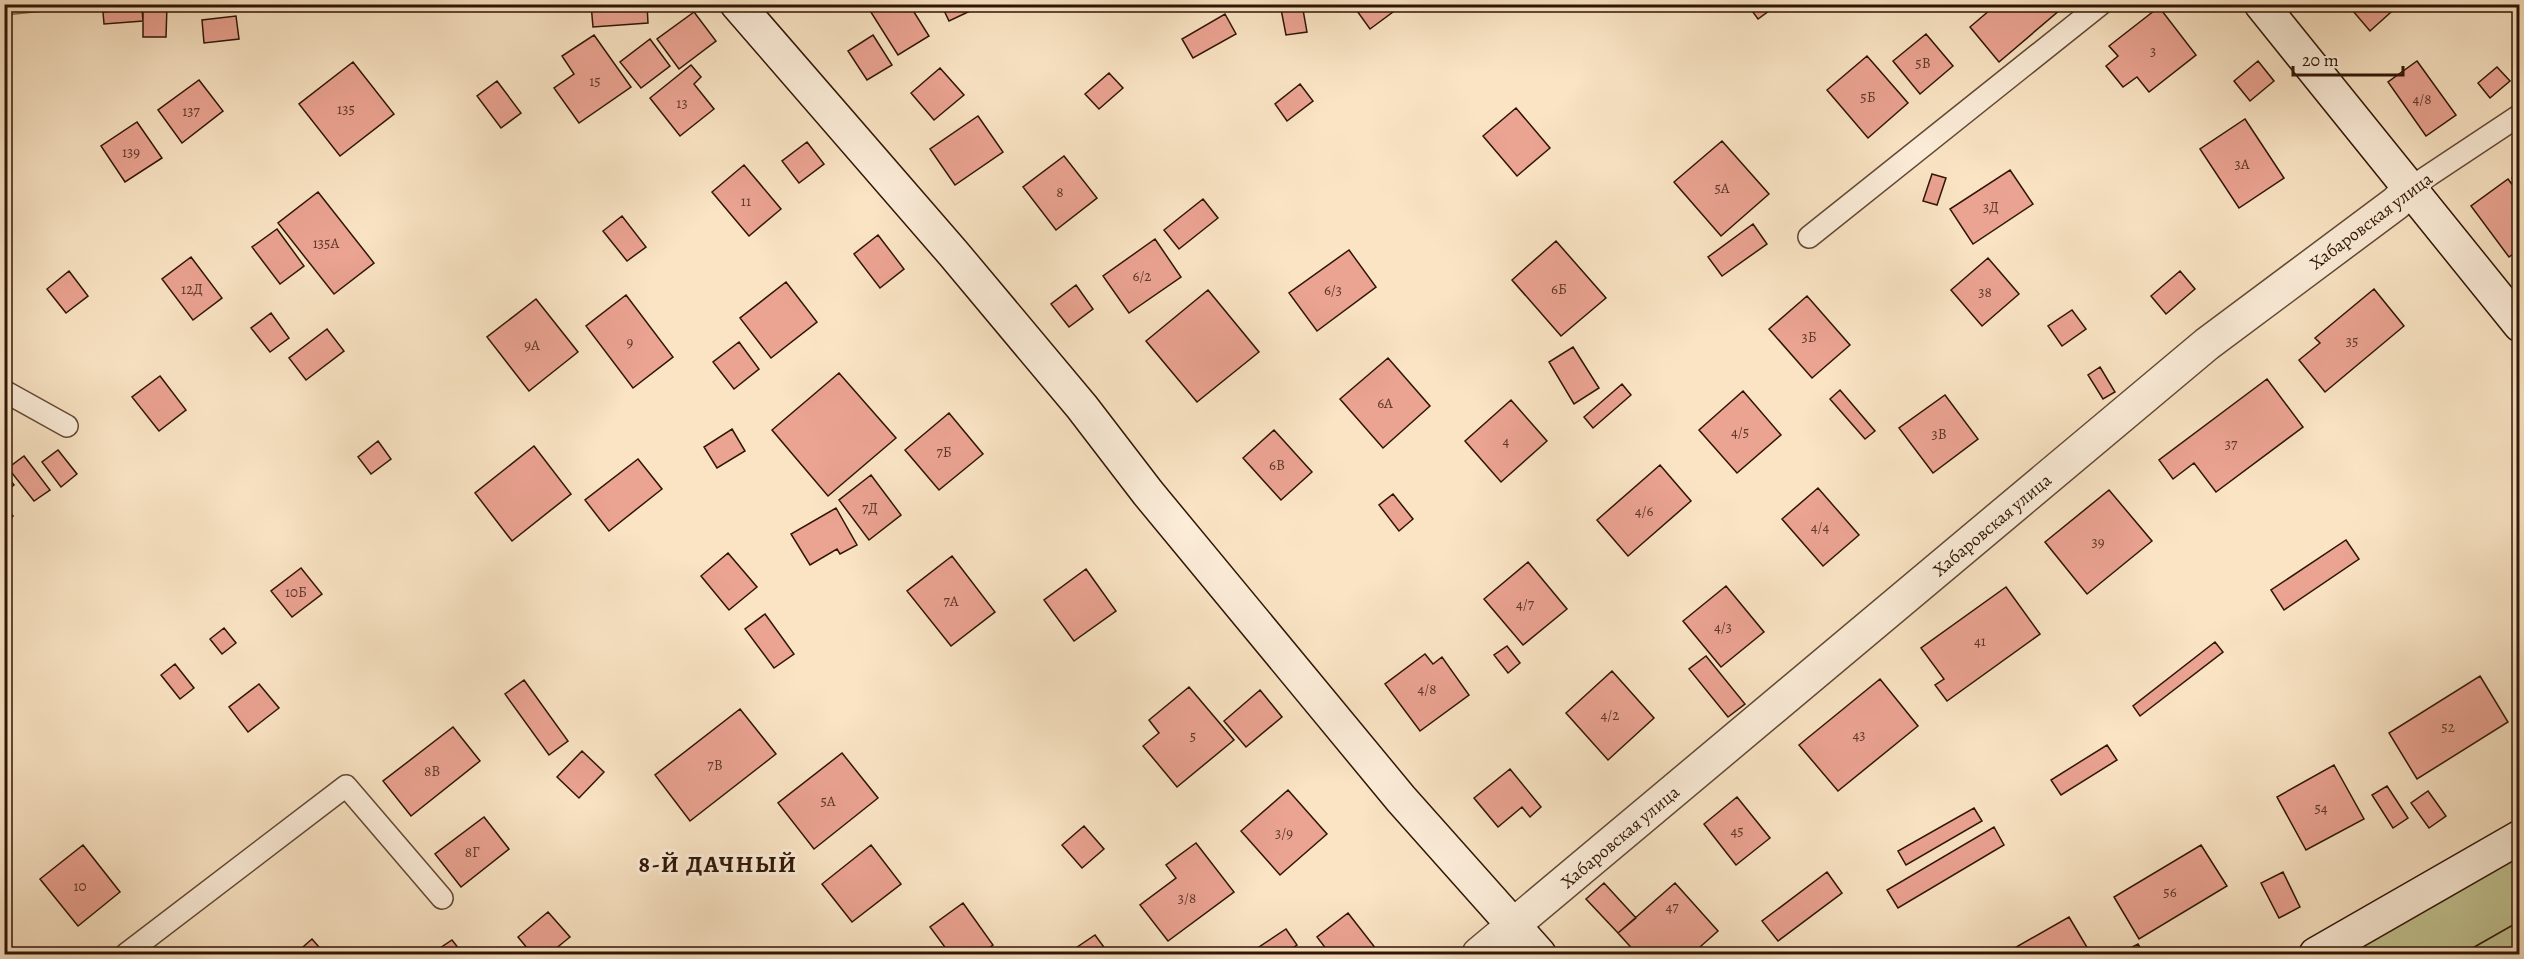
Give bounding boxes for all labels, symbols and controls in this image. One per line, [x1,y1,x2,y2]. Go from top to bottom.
scale bar [2293,39,2402,77]
house number: 3 [2150,41,2156,61]
text: 20 m [2302,48,2339,72]
house number: 5В [1915,53,1931,73]
house number: 15 [589,71,601,91]
house number: 5Б [1860,87,1876,107]
house number: 4/8 [2412,89,2432,109]
house number: 13 [676,93,688,113]
house number: 135 [337,99,355,119]
house number: 137 [182,101,201,121]
house number: 139 [122,142,140,162]
house number: 3А [2234,154,2250,174]
street label: Хабаровская улица [2305,166,2438,275]
house number: 5А [1714,178,1730,198]
house number: 8 [1056,182,1064,202]
house number: 11 [741,191,751,211]
house number: 3Д [1983,197,1999,217]
house number: 135А [313,233,340,253]
house number: 6/2 [1133,266,1152,286]
house number: 12Д [181,279,203,299]
house number: 6Б [1551,279,1567,299]
house number: 6/3 [1324,280,1342,300]
house number: 38 [1978,282,1992,302]
house number: 3Б [1801,327,1817,347]
house number: 35 [2346,331,2358,351]
house number: 9 [627,332,634,352]
house number: 9А [524,335,540,355]
house number: 6А [1377,393,1393,413]
house number: 4/5 [1731,422,1749,442]
house number: 3В [1931,424,1947,444]
house number: 4 [1503,431,1510,451]
house number: 37 [2225,434,2238,454]
house number: 7Б [936,442,952,462]
house number: 6В [1269,455,1285,475]
street label: Хабаровская улица [1928,468,2057,582]
house number: 7Д [862,498,878,518]
house number: 4/6 [1635,501,1653,521]
house number: 4/4 [1811,517,1829,537]
house number: 39 [2091,532,2105,552]
house number: 10Б [285,582,307,602]
house number: 7А [943,591,959,611]
house number: 4/7 [1516,594,1535,614]
house number: 4/3 [1714,617,1732,637]
house number: 41 [1974,631,1986,651]
house number: 4/8 [1417,679,1437,699]
house number: 4/2 [1601,705,1619,725]
house number: 52 [2441,717,2455,737]
house number: 43 [1852,725,1866,745]
house number: 5 [1190,726,1196,746]
house number: 7В [707,755,723,775]
house number: 8В [424,761,440,781]
street label: Хабаровская улица [1556,780,1685,894]
house number: 5А [820,791,836,811]
house number: 54 [2314,798,2328,818]
house number: 45 [1730,821,1744,841]
house number: 3/9 [1275,823,1293,843]
house number: 8Г [465,842,480,862]
district label: 8-Й ДАЧНЫЙ [638,848,798,880]
house number: 10 [73,876,87,896]
house number: 56 [2163,882,2177,902]
house number: 3/8 [1178,888,1196,908]
house number: 47 [1665,897,1679,917]

